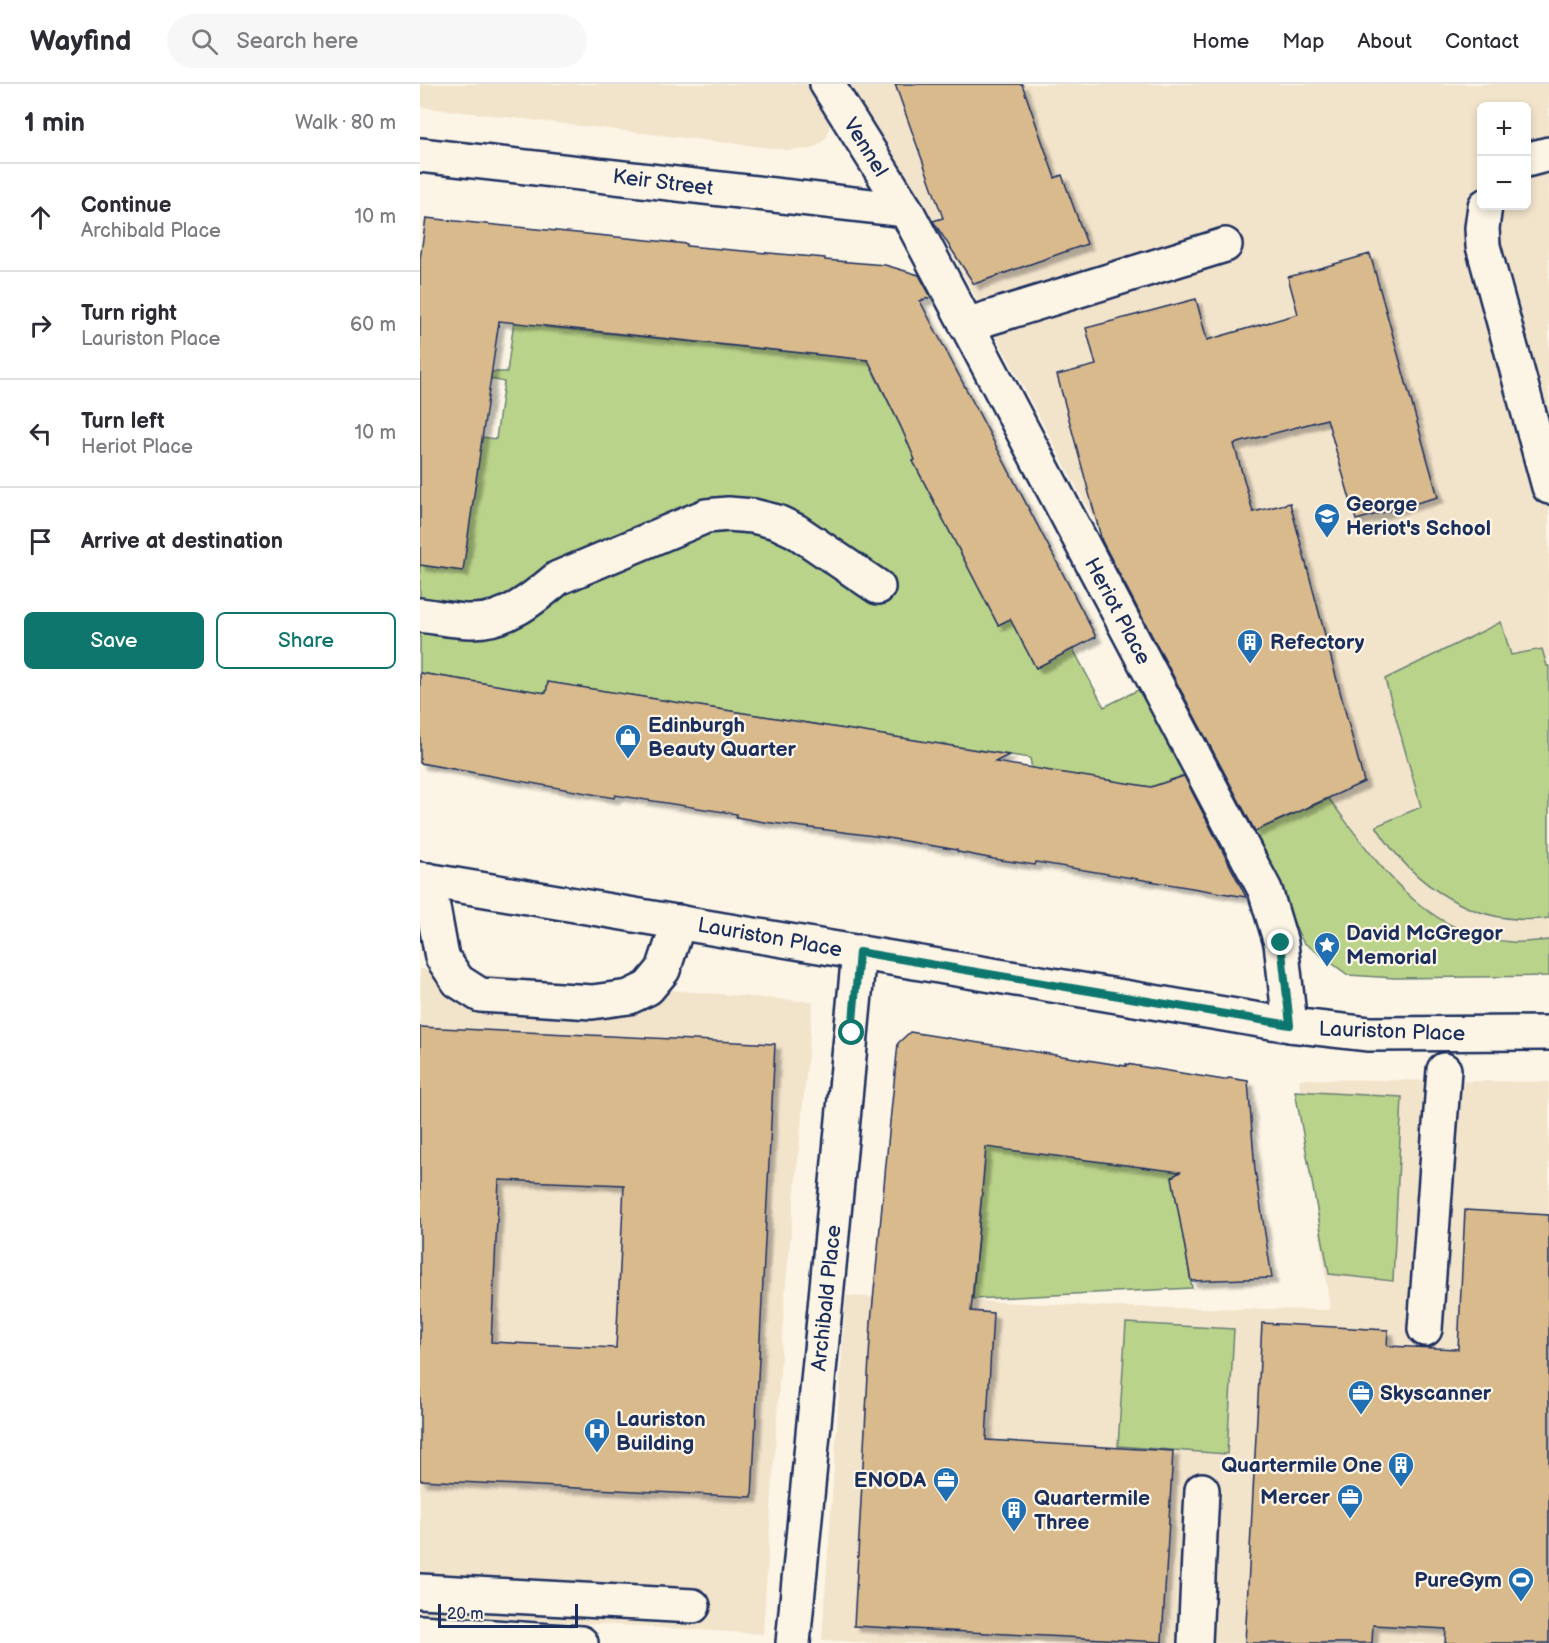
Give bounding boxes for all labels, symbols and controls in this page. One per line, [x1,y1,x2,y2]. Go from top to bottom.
search box [167,14,587,68]
text: Wayfind [30,25,131,58]
icon: search [188,25,221,58]
text: Search here [236,28,358,55]
text: Home [1192,29,1249,54]
text: Map [1282,29,1324,54]
text: About [1357,29,1412,54]
text: Contact [1445,29,1519,54]
map controls [1477,102,1531,210]
button: + [1477,102,1531,156]
text: 1 min [24,108,85,139]
text: Walk · 80 m [295,111,396,135]
street label: Vennel [838,113,893,181]
button: − [1477,156,1531,210]
street label: Keir Street [611,164,715,201]
text: Continue [81,192,171,219]
icon: ahead [24,201,57,234]
text: 10 m [355,205,396,229]
text: Archibald Place [81,219,221,243]
text: Turn right [81,300,177,327]
icon: right [24,309,57,342]
text: 60 m [350,313,396,337]
text: Lauriston Place [81,327,220,351]
text: Turn left [81,408,165,435]
icon: left [24,417,57,450]
text: 10 m [355,421,396,445]
text: Heriot Place [81,435,193,459]
place label: George Heriot's School [1346,492,1491,541]
school or university icon: George Heriot's School [1312,501,1342,539]
icon: arrive [24,525,57,558]
text: Arrive at destination [81,528,283,555]
street label: Heriot Place [1079,554,1156,669]
button: Save [24,612,204,669]
button: Share [216,612,396,669]
building icon: Refectory [1235,627,1265,665]
place label: Refectory [1270,630,1365,655]
place label: Edinburgh Beauty Quarter [648,713,797,762]
shop icon: Edinburgh Beauty Quarter [613,722,643,760]
street label: Lauriston Place [696,912,844,963]
place label: David McGregor Memorial [1346,921,1504,970]
route end [1267,929,1293,955]
place icon: David McGregor Memorial [1312,930,1342,968]
street label: Lauriston Place [1318,1016,1466,1047]
route start [838,1019,864,1045]
street label: Archibald Place [806,1224,847,1372]
office icon: Skyscanner [1346,1378,1376,1416]
place label: Skyscanner [1380,1381,1492,1406]
place label: Lauriston Building [616,1407,706,1456]
hospital icon: Lauriston Building [582,1416,612,1454]
building icon: Quartermile One [1386,1450,1416,1488]
place label: Quartermile One [1221,1453,1382,1478]
office icon: ENODA [931,1465,961,1503]
place label: ENODA [854,1468,926,1493]
office icon: Mercer [1335,1482,1365,1520]
place label: Mercer [1260,1485,1331,1510]
place label: Quartermile Three [1034,1486,1150,1535]
building icon: Quartermile Three [999,1495,1029,1533]
sports icon: PureGym [1506,1565,1536,1603]
place label: PureGym [1414,1568,1502,1593]
scale bar [438,1601,578,1628]
text: 20 m [447,1605,483,1624]

